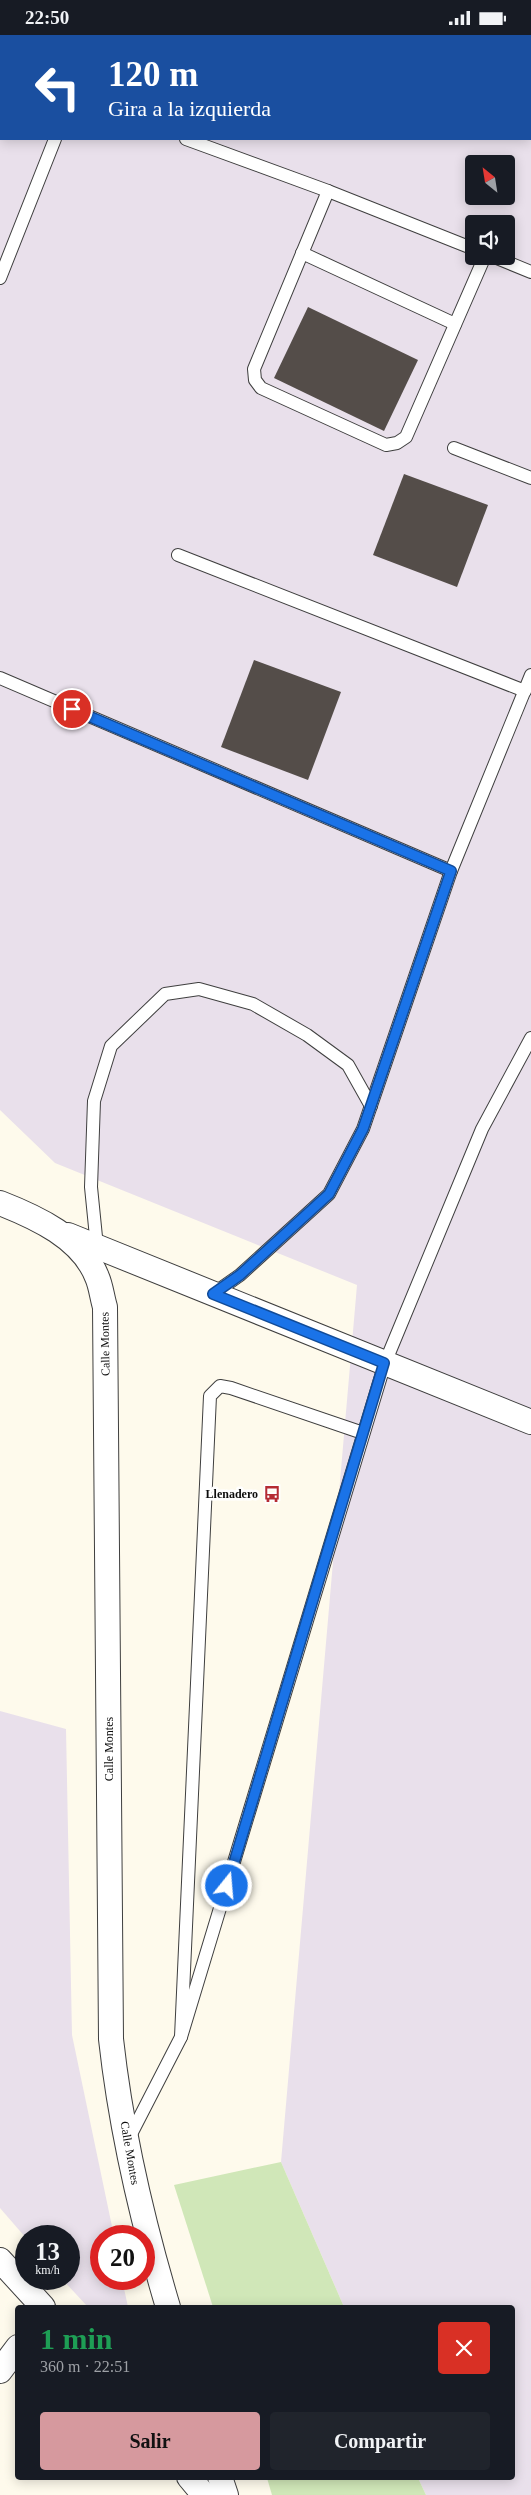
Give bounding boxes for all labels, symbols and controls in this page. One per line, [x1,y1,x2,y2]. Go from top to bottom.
text: 22:50 [25,7,69,28]
icon: left [25,55,90,120]
text: 120 m [108,55,198,94]
text: Gira a la izquierda [108,96,271,121]
north arrow [465,155,515,205]
map controls [465,155,515,265]
button: sound [465,215,515,265]
pin [51,688,93,730]
icon: arrive [58,695,86,723]
street label: Calle Montes [97,1311,113,1376]
bus stop icon: Llenadero [262,1484,282,1504]
place label: Llenadero [206,1487,258,1501]
street label: Calle Montes [102,1717,116,1781]
position arrow [200,1859,252,1911]
street label: Calle Montes [118,2120,143,2186]
speed limit sign: 20 [90,2225,155,2290]
text: 13 [35,2238,60,2265]
text: km/h [35,2263,60,2277]
text: 1 min [40,2322,113,2355]
button: close [438,2322,490,2374]
text: 360 m · 22:51 [40,2358,130,2375]
button: Salir [40,2412,260,2470]
button: Compartir [270,2412,490,2470]

